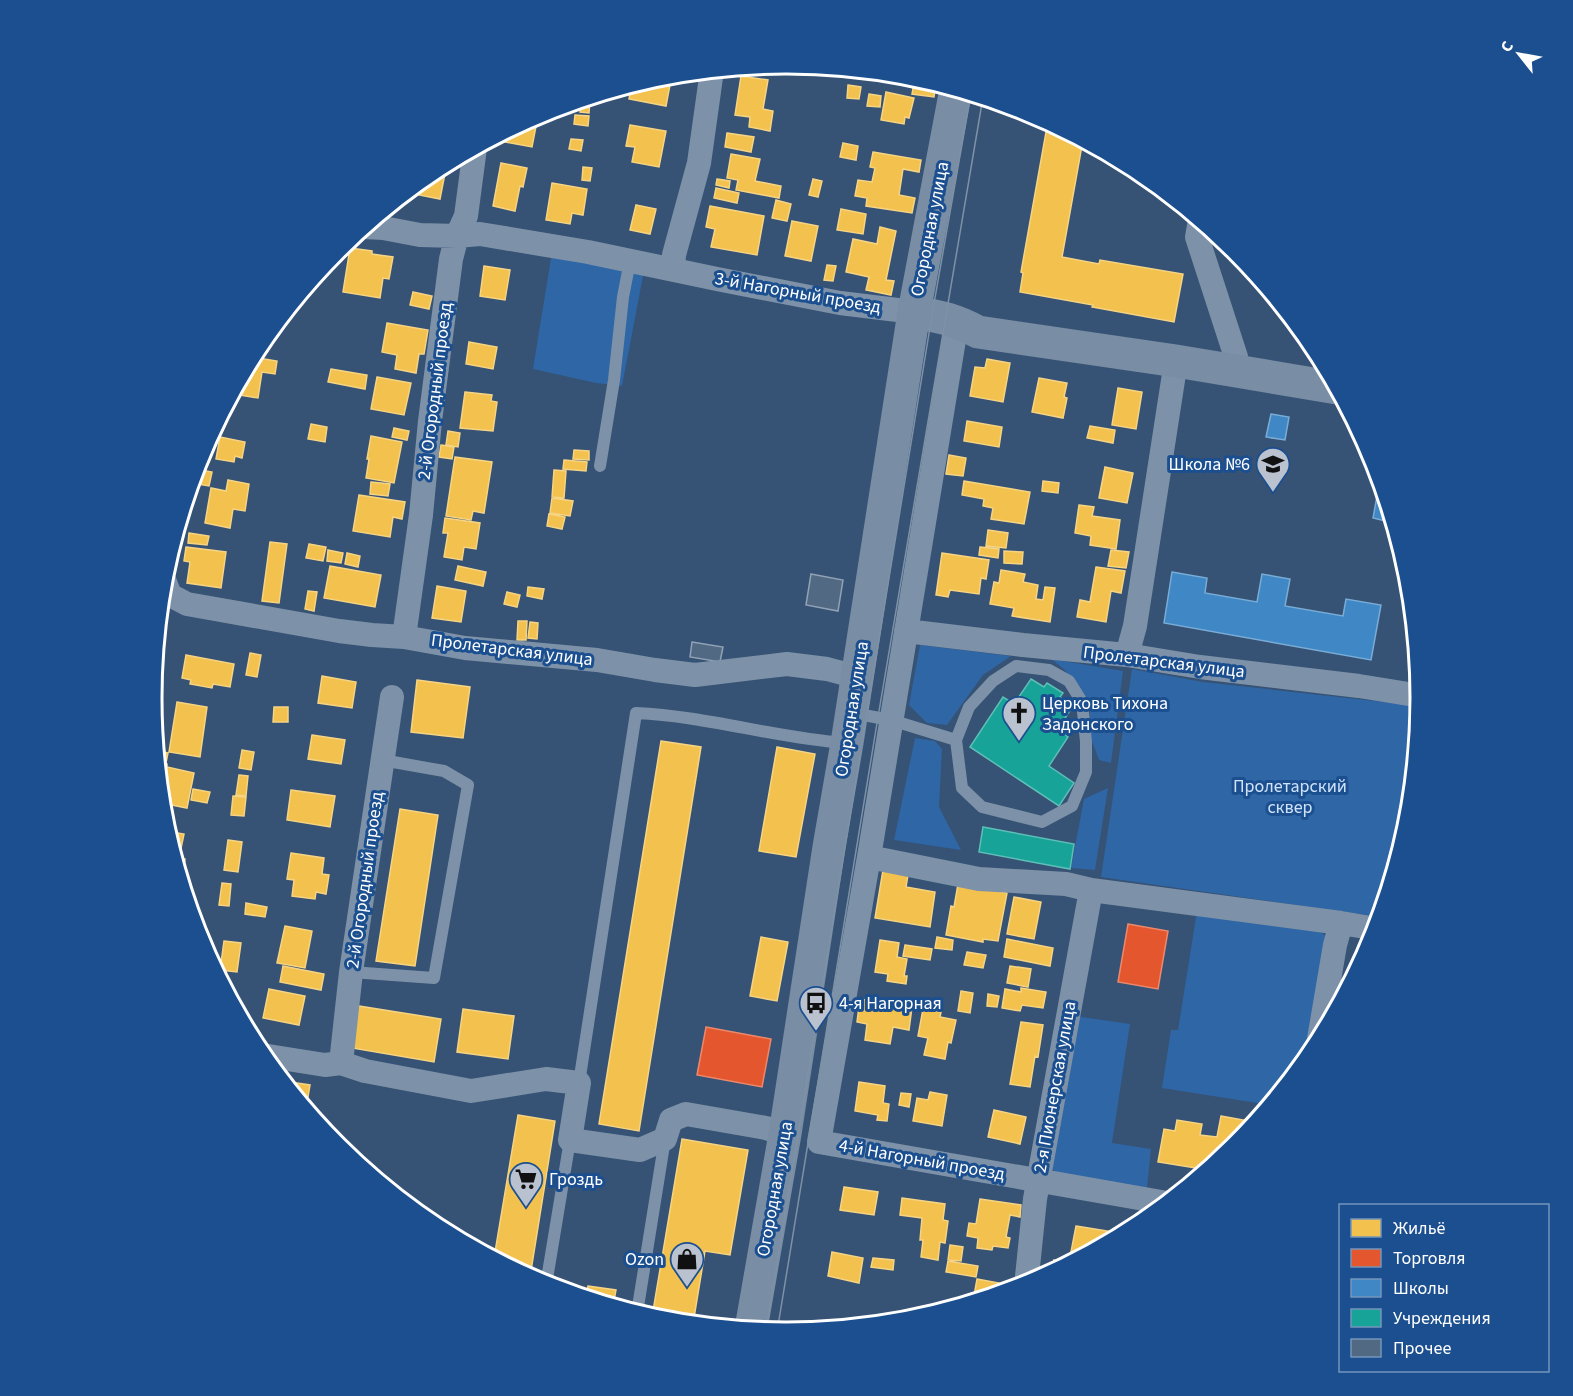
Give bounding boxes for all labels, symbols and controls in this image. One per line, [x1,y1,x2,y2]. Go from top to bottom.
north arrow [1489,24,1549,84]
text: С [1495,37,1519,56]
street label: Огородная улица [905,159,955,299]
street label: 3-й Нагорный проезд [713,266,883,320]
street label: 2-й Огородный проезд [412,301,458,481]
school or university icon: Школа №6 [1255,446,1291,493]
place label: Школа №6 [1169,452,1250,477]
street label: Пролетарская улица [430,628,594,672]
street label: Огородная улица [829,639,875,779]
street label: Пролетарская улица [1082,640,1246,684]
place label: Церковь Тихона Задонского [1042,691,1168,737]
church icon: Церковь Тихона Задонского [1001,695,1037,742]
park label: Пролетарский сквер [1233,774,1347,820]
street label: 2-й Огородный проезд [340,790,390,970]
bus stop icon: 4-я Нагорная [798,985,834,1032]
place label: 4-я Нагорная [839,991,942,1016]
street label: 2-я Пионерская улица [1028,999,1082,1175]
street label: Огородная улица [751,1119,799,1259]
street label: 4-й Нагорный проезд [837,1133,1007,1187]
supermarket icon: Гроздь [508,1161,544,1208]
place label: Гроздь [549,1167,603,1192]
legend [1339,1204,1549,1372]
text: Жильё [1393,1216,1446,1241]
shop icon: Ozon [669,1241,705,1288]
text: Торговля [1393,1246,1466,1271]
place label: Ozon [625,1247,664,1272]
text: Школы [1393,1276,1449,1301]
text: Учреждения [1393,1306,1491,1331]
text: Прочее [1393,1336,1451,1361]

